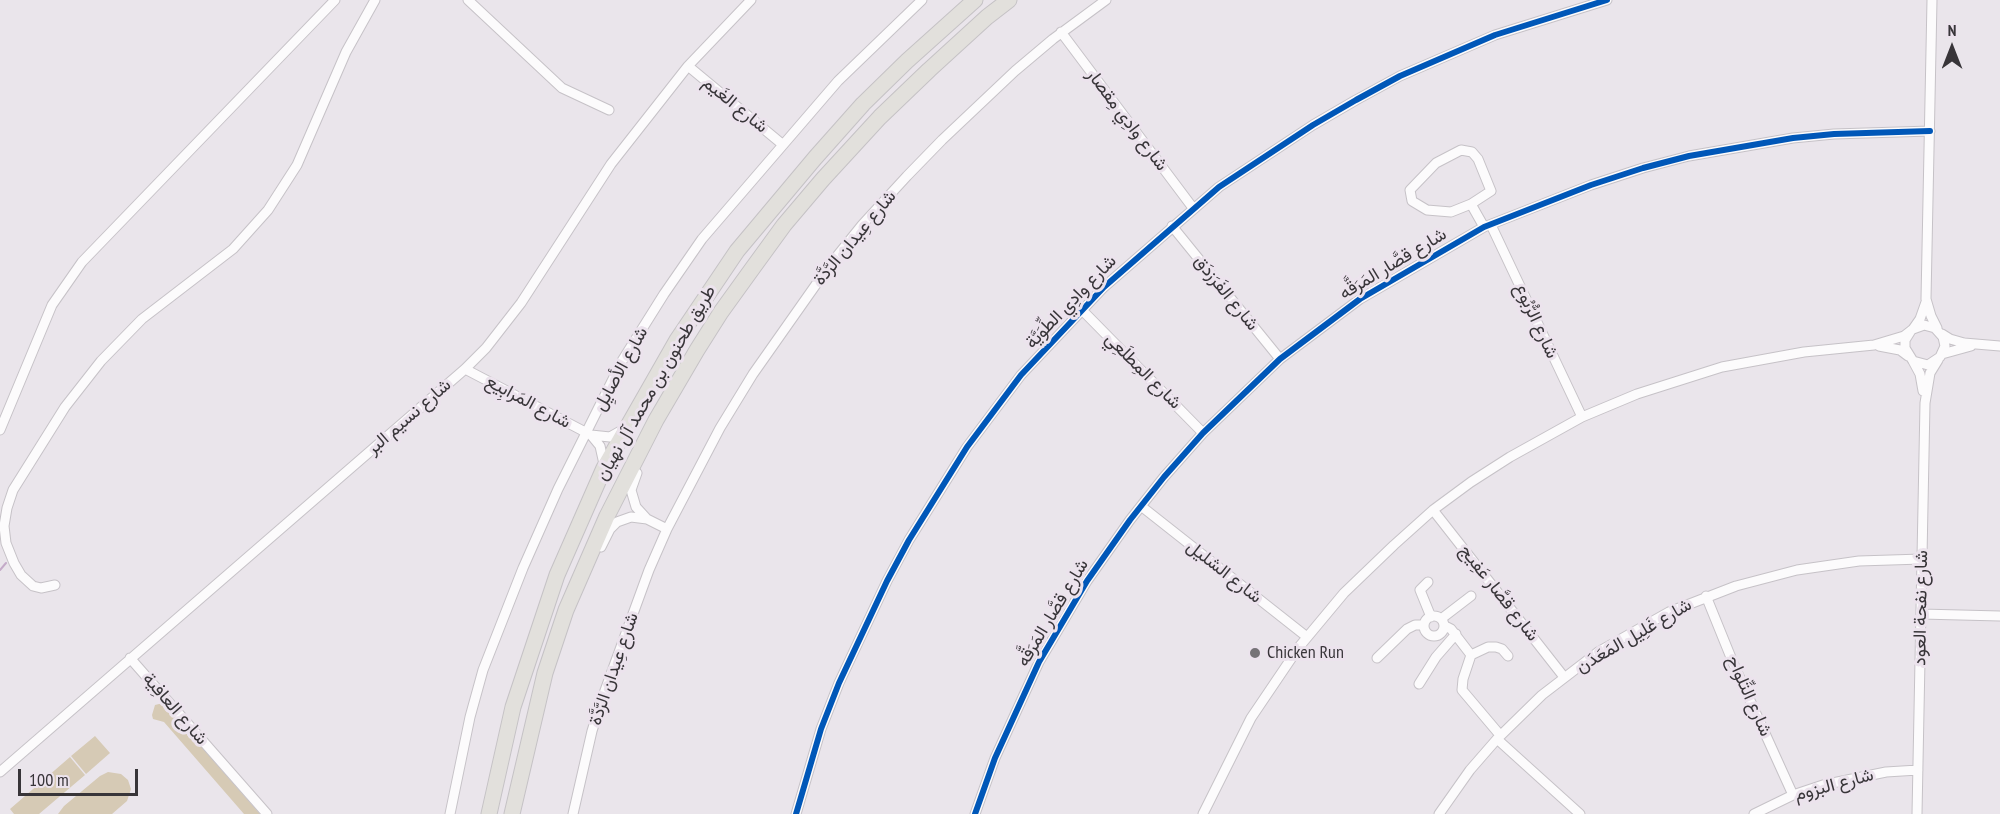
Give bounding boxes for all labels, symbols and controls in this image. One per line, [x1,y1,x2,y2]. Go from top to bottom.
north arrow [1922,18,1982,78]
text: N [1948,20,1956,40]
street label: شارع وادِي مِقصار [1082,65,1172,175]
street label: شارع الغَيم [698,72,772,138]
street label: شارع عِيدان الرَّدَّة [809,186,901,290]
street label: شارع قصَّار المَرَقَّه [1335,223,1451,305]
street label: شارع وادِي الطِّوَيَّة [1021,251,1121,353]
street label: شارع الفَرَزدَق [1189,251,1263,335]
street label: شارع الرُّبُوع [1509,280,1563,362]
street label: طريق طحنون بن محمد آل نهيان [591,281,721,485]
street label: شارع الأصايِل [589,323,653,415]
street label: شارع المِطلَعِي [1100,328,1186,414]
street label: شارع المَرابِيع [482,371,574,433]
street label: شارع نسيم البر [362,375,456,459]
street label: شارع الشليل [1182,536,1266,608]
street label: شارع قصَّار عَفِيج [1455,540,1543,646]
street label: شارع نفحة العود [1909,550,1933,666]
street label: شارع قصَّار المَرَقَّه [1012,555,1094,671]
street label: شارع غَلِيل المَعَدَن [1572,594,1696,678]
street label: شارع عِيدان الرَّدَّة [585,610,643,728]
place label: Chicken Run [1267,642,1344,664]
marker: Chicken Run [1248,646,1262,660]
street label: شارع التِّلواح [1722,652,1776,740]
street label: شارع العافِية [138,669,212,749]
scale bar [21,757,141,795]
street label: شارع البزوم [1792,764,1876,806]
text: 100 m [29,768,69,791]

